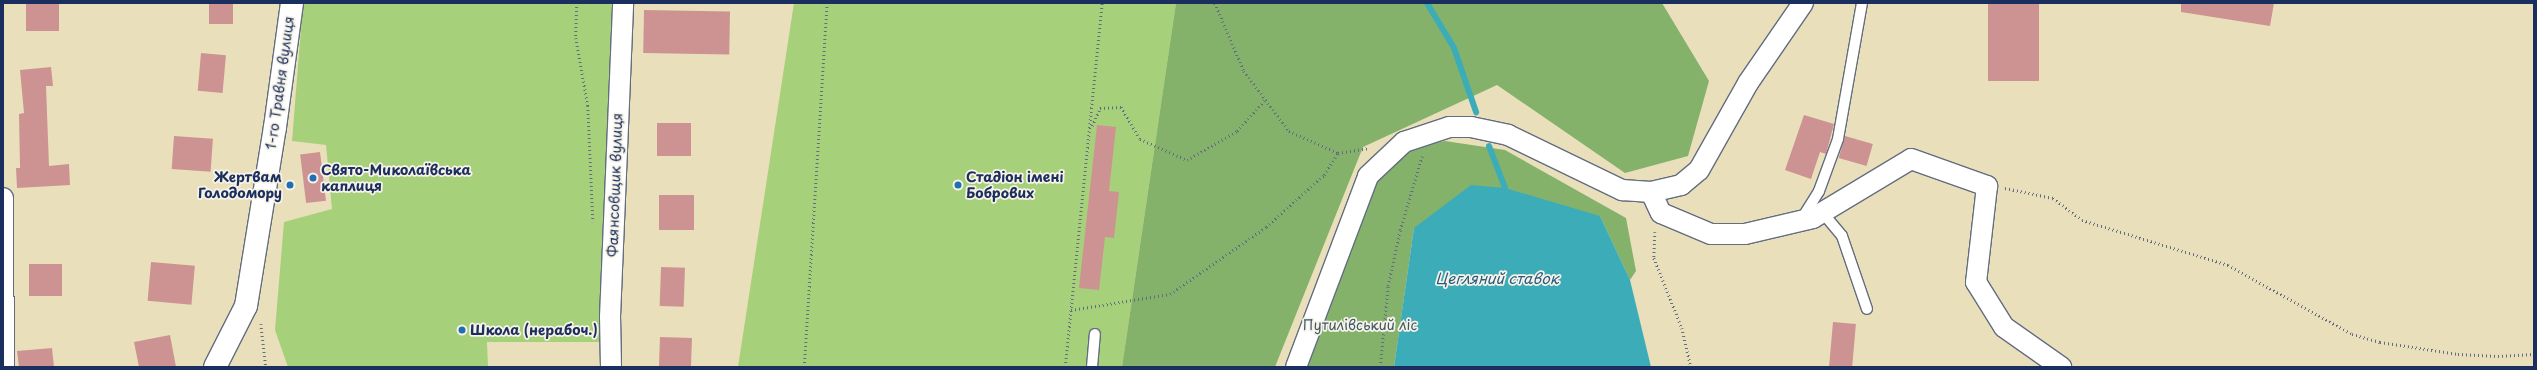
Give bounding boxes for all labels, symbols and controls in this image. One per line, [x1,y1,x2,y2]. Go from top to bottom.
street label: 1-го Травня вулиця [262,15,298,151]
street label: Фаянсовщик вулиця [604,112,626,258]
place label: Свято-Миколаївська каплиця [321,162,471,194]
place label: Жертвам Голодомору [198,169,282,202]
place label: Стадіон імені Бобрових [966,169,1064,202]
marker: Свято-Миколаївська каплиця [308,173,318,183]
marker: Жертвам Голодомору [285,180,295,190]
marker: Стадіон імені Бобрових [953,180,963,190]
water label: Цегляний ставок [1435,269,1559,287]
park label: Путилівський ліс [1303,317,1417,333]
place label: Школа (нерабоч.) [470,322,598,338]
marker: Школа (нерабоч.) [457,325,467,335]

